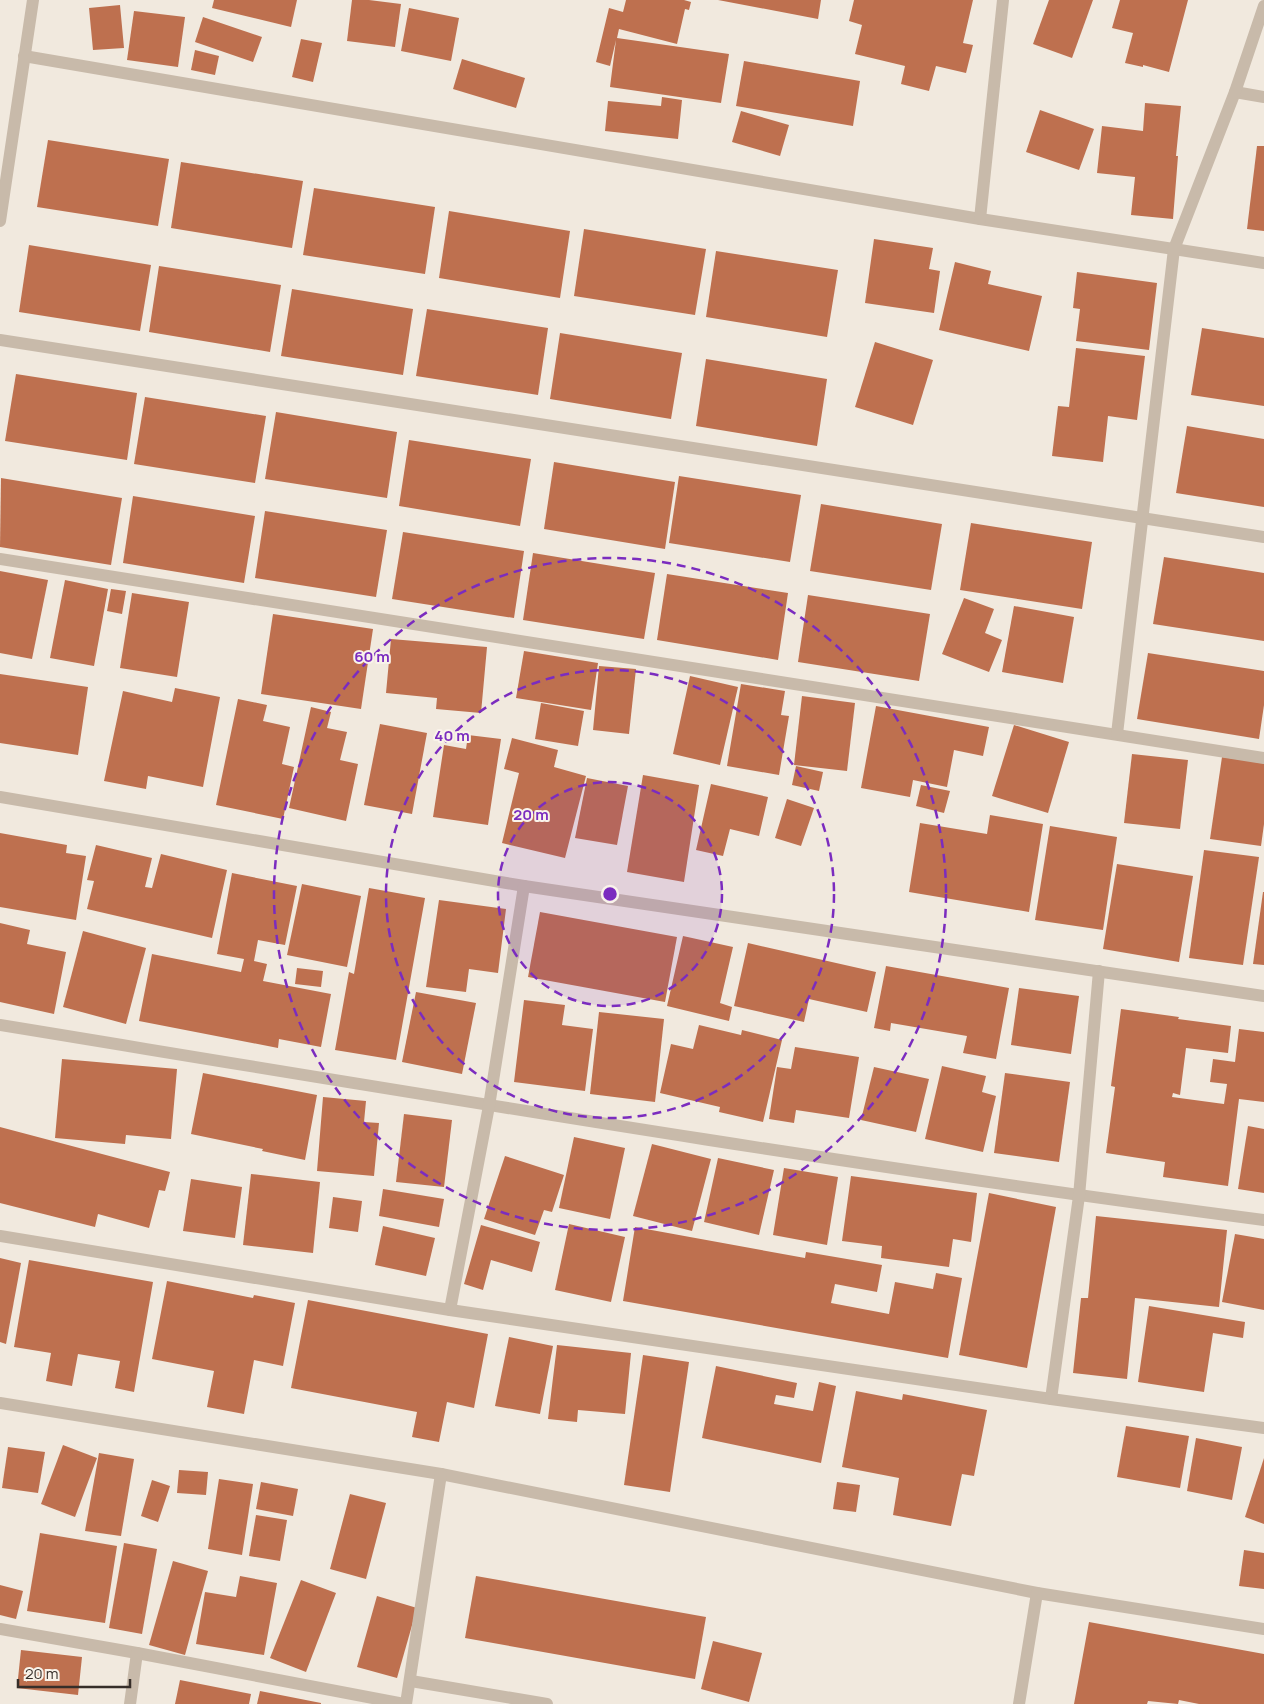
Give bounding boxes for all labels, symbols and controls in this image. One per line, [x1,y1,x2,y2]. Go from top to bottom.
text: 60 m [354,646,390,667]
text: 40 m [434,725,470,746]
text: 20 m [513,804,549,825]
centre of rings [601,885,619,903]
scale bar [18,1656,130,1688]
text: 20 m [25,1663,58,1684]

